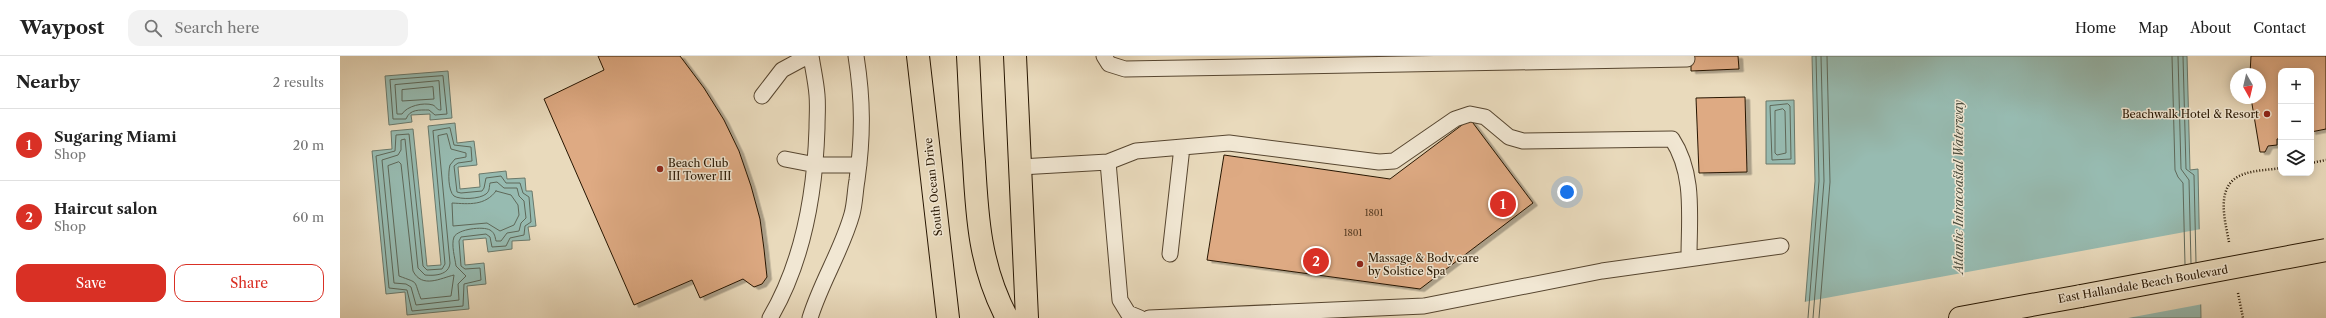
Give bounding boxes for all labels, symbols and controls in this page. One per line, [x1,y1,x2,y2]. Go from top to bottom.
search box [128,10,408,46]
text: Waypost [20,16,104,39]
icon: search [142,17,164,39]
text: Search here [174,18,259,37]
text: Home [2075,19,2116,37]
text: Map [2138,19,2168,37]
text: About [2190,19,2231,37]
text: Contact [2253,19,2306,37]
north arrow [2230,68,2266,104]
map controls [2278,68,2314,176]
button: + [2278,68,2314,104]
text: Nearby [16,72,80,92]
text: 2 results [273,74,324,90]
water label: Atlantic Intracoastal Waterway [1951,100,1966,276]
button: − [2278,104,2314,140]
place label: Beachwalk Hotel & Resort [2122,107,2259,121]
marker: Beachwalk Hotel & Resort [2262,109,2272,119]
text: Sugaring Miami [54,127,176,146]
text: 1 [26,137,32,153]
text: 20 m [293,137,324,153]
street label: South Ocean Drive [921,137,945,237]
button: layers [2278,140,2314,176]
text: Shop [54,146,86,162]
place label: Beach Club III Tower III [668,156,731,183]
marker: Beach Club III Tower III [655,164,665,174]
your location [1557,182,1577,202]
pin: 1 [1490,189,1516,219]
text: Haircut salon [54,199,158,218]
house number: 1801 [1365,207,1384,218]
text: 2 [25,209,33,225]
text: 60 m [293,209,324,225]
text: Shop [54,218,86,234]
house number: 1801 [1344,227,1363,238]
pin: 2 [1303,246,1329,276]
place label: Massage & Body care by Solstice Spa [1368,251,1479,278]
marker: Massage & Body care by Solstice Spa [1355,259,1365,269]
street label: East Hallandale Beach Boulevard [2057,262,2229,306]
button: Save [16,264,166,302]
button: Share [174,264,324,302]

